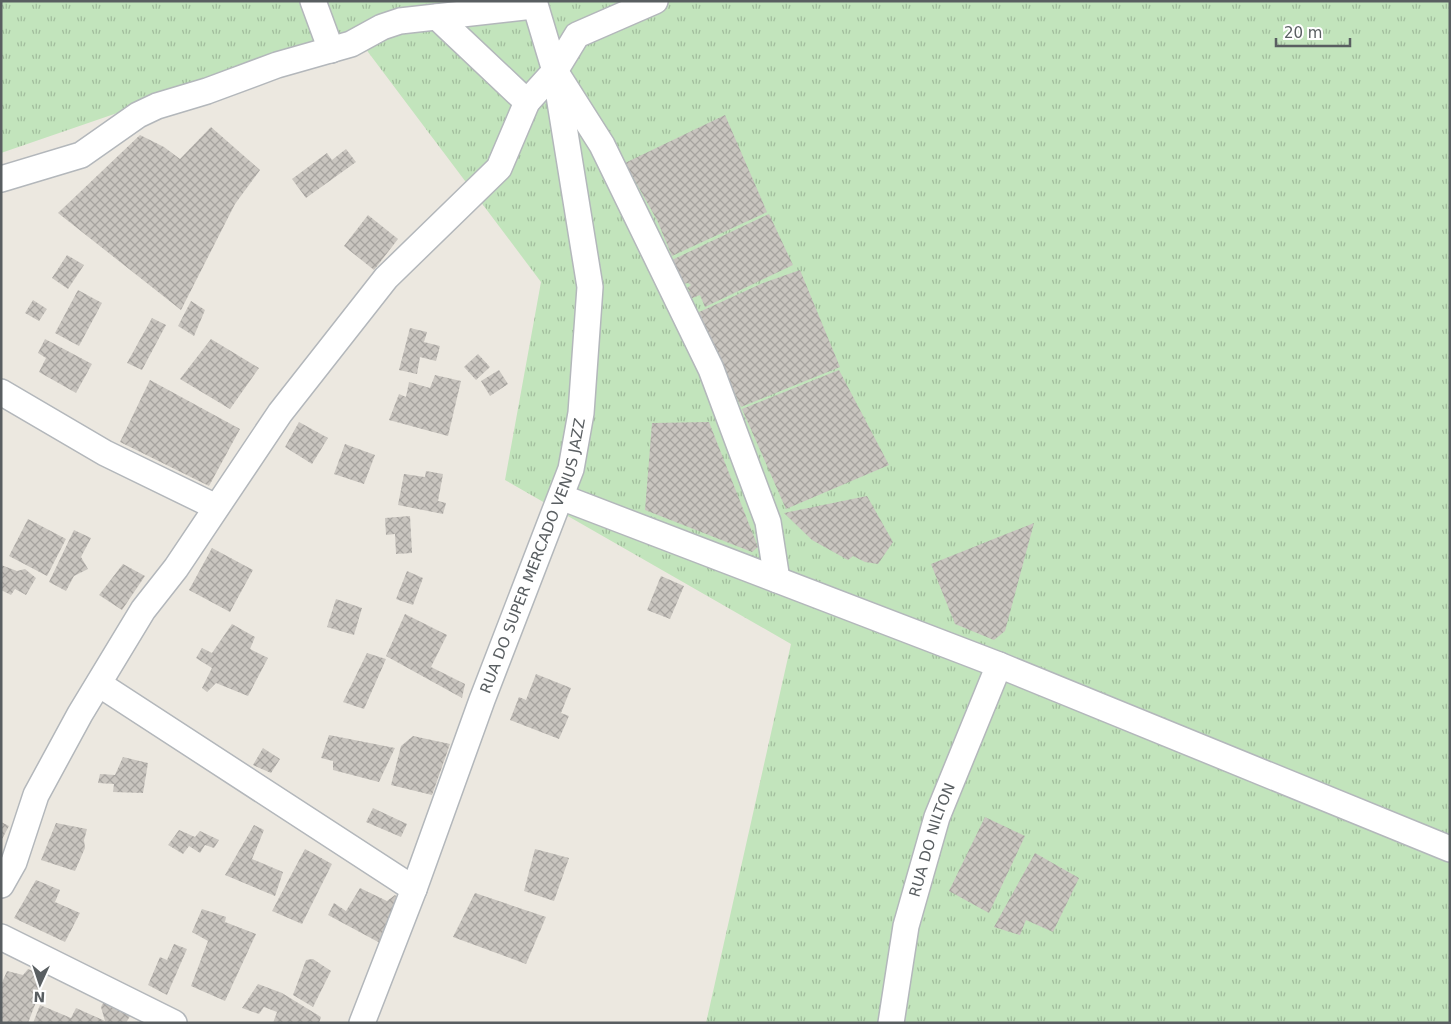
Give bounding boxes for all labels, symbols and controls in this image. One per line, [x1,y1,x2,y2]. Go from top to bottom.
scale bar [1276,15,1350,47]
text: 20 m [1284,24,1322,42]
street label: RUA DO SUPER MERCADO VENUS JAZZ [476,417,589,696]
street label: RUA DO NILTON [906,780,959,899]
north arrow [15,959,65,1009]
text: N [33,989,46,1005]

